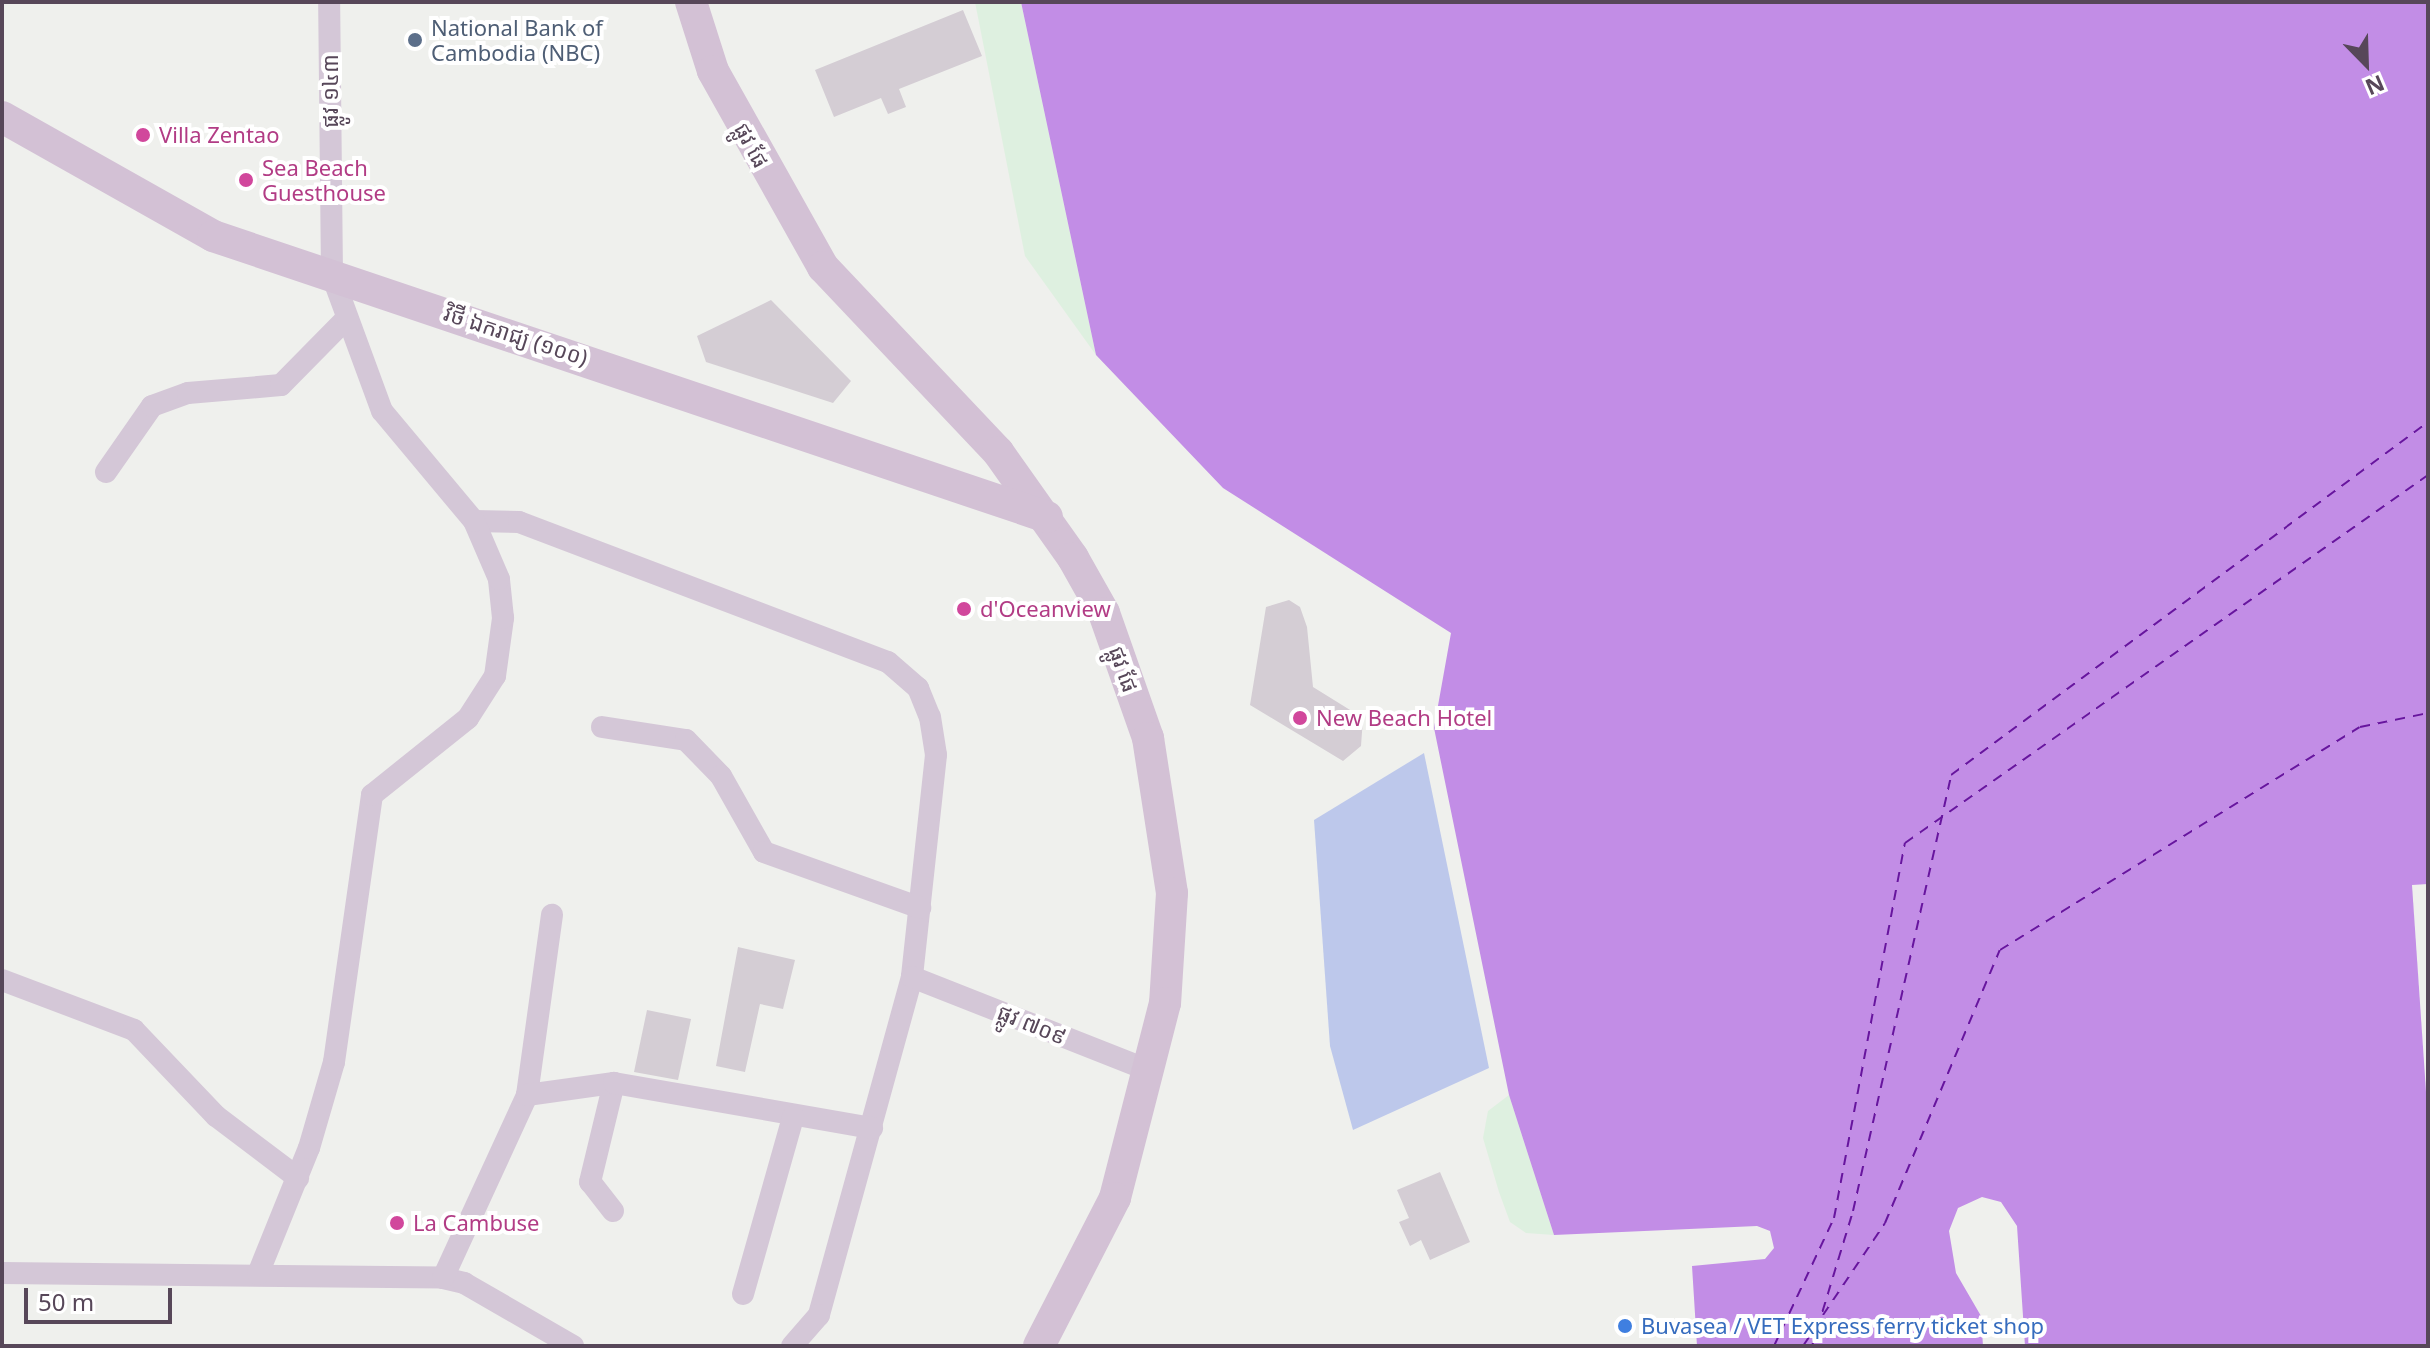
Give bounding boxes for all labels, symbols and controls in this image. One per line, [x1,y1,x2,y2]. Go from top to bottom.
place label: National Bank of Cambodia (NBC) [431,14,603,66]
north arrow [2326,24,2406,104]
marker: National Bank of Cambodia (NBC) [406,31,424,49]
street label: ផ្លូវ ១៤៣ [317,54,343,128]
text: N [2361,69,2389,103]
street label: ផ្លូវ ផែ [729,118,775,172]
place label: Villa Zentao [159,122,279,148]
marker: Villa Zentao [134,126,152,144]
place label: Sea Beach Guesthouse [262,154,386,206]
marker: Sea Beach Guesthouse [237,171,255,189]
street label: វិថី ឯករាជ្យ (១០០) [441,299,591,371]
place label: d'Oceanview [980,596,1111,622]
marker: d'Oceanview [955,600,973,618]
street label: ផ្លូវ ផែ [1104,642,1144,696]
place label: New Beach Hotel [1316,705,1492,731]
marker: New Beach Hotel [1291,709,1309,727]
street label: ផ្លូវ ៧០៩ [994,998,1070,1050]
place label: La Cambuse [413,1210,539,1236]
marker: La Cambuse [388,1214,406,1232]
scale bar [28,1272,176,1322]
text: 50 m [38,1285,94,1318]
place label: Buvasea / VET Express ferry ticket shop [1641,1313,2044,1339]
marker: Buvasea / VET Express ferry ticket shop [1616,1317,1634,1335]

